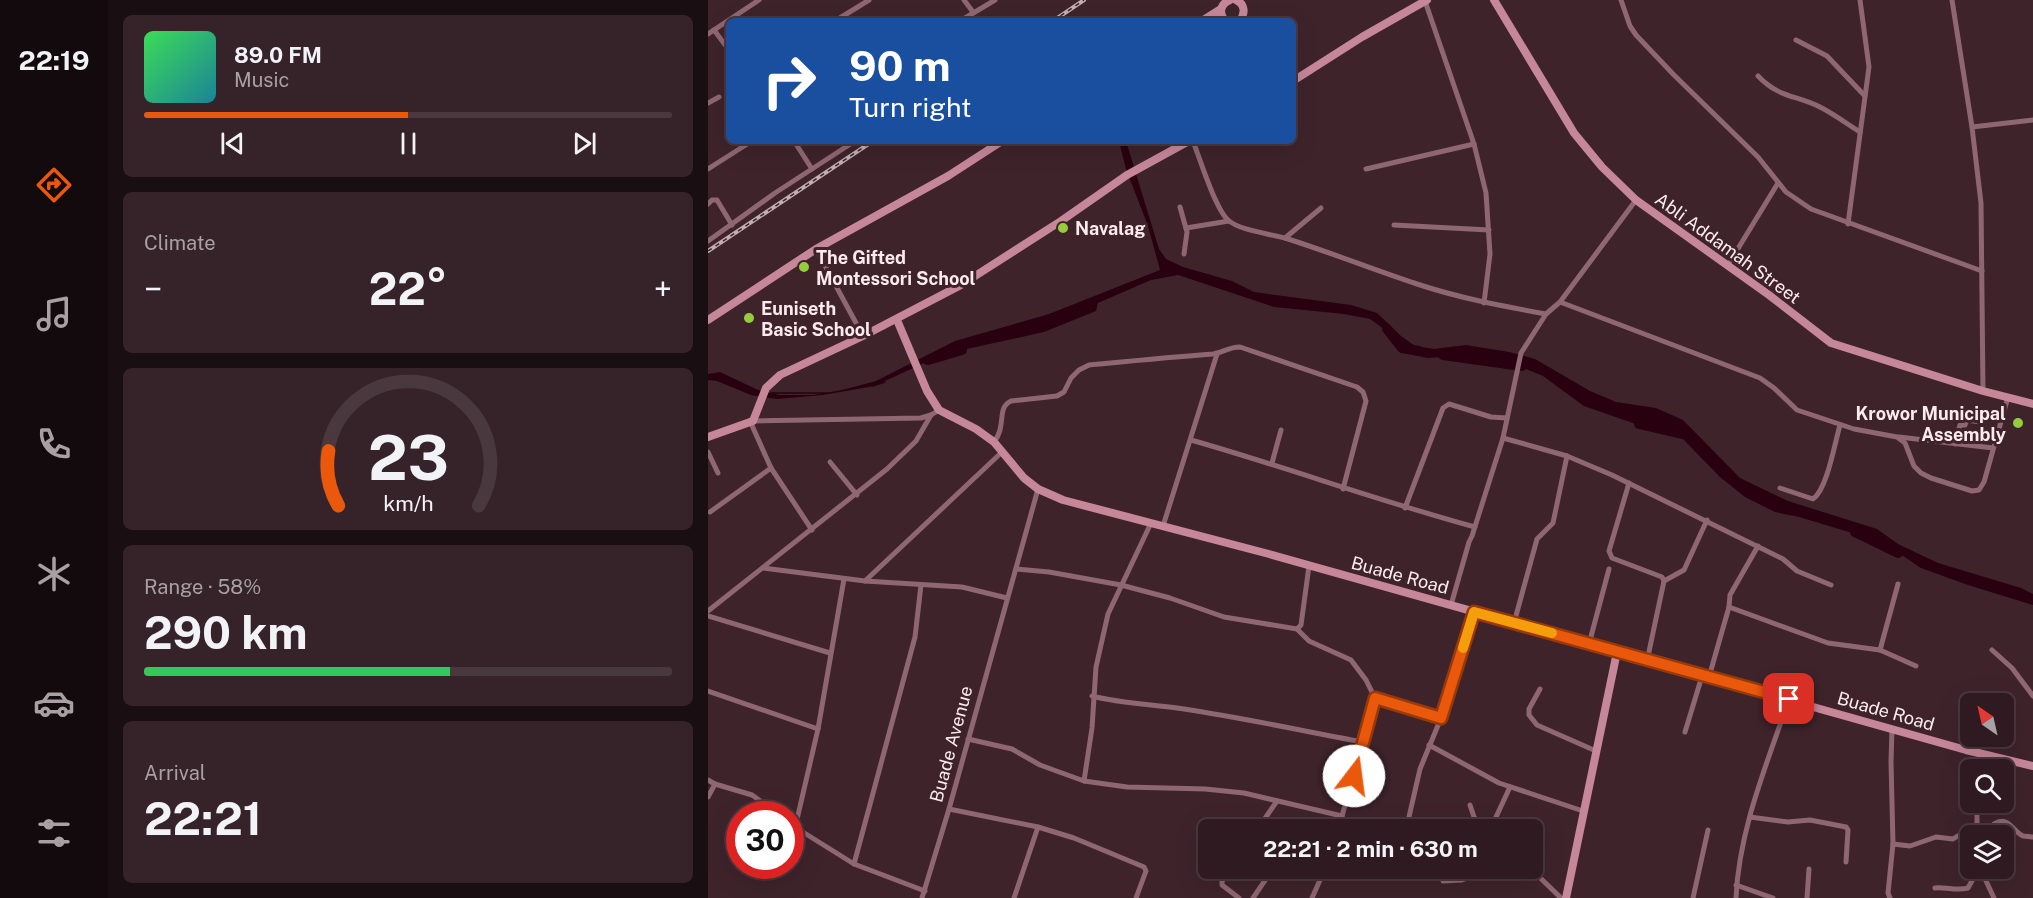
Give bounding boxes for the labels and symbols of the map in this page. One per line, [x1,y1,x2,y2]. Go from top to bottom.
street label: Abli Addamah Street [1651,188,1805,308]
place label: Navalag [1075,218,1145,239]
marker: Navalag [1056,221,1070,235]
place label: The Gifted Montessori School [816,247,976,289]
marker: The Gifted Montessori School [797,260,811,274]
place label: Euniseth Basic School [761,298,871,340]
marker: Euniseth Basic School [742,311,756,325]
place label: Krowor Municipal Assembly [1855,403,2006,445]
marker: Krowor Municipal Assembly [2011,416,2025,430]
street label: Buade Road [1349,552,1451,598]
pin [1763,673,1814,724]
street label: Buade Avenue [925,684,977,804]
street label: Buade Road [1835,687,1937,735]
north arrow [1960,693,2014,747]
position arrow [1322,744,1386,808]
speed limit sign: 30 [726,801,804,879]

